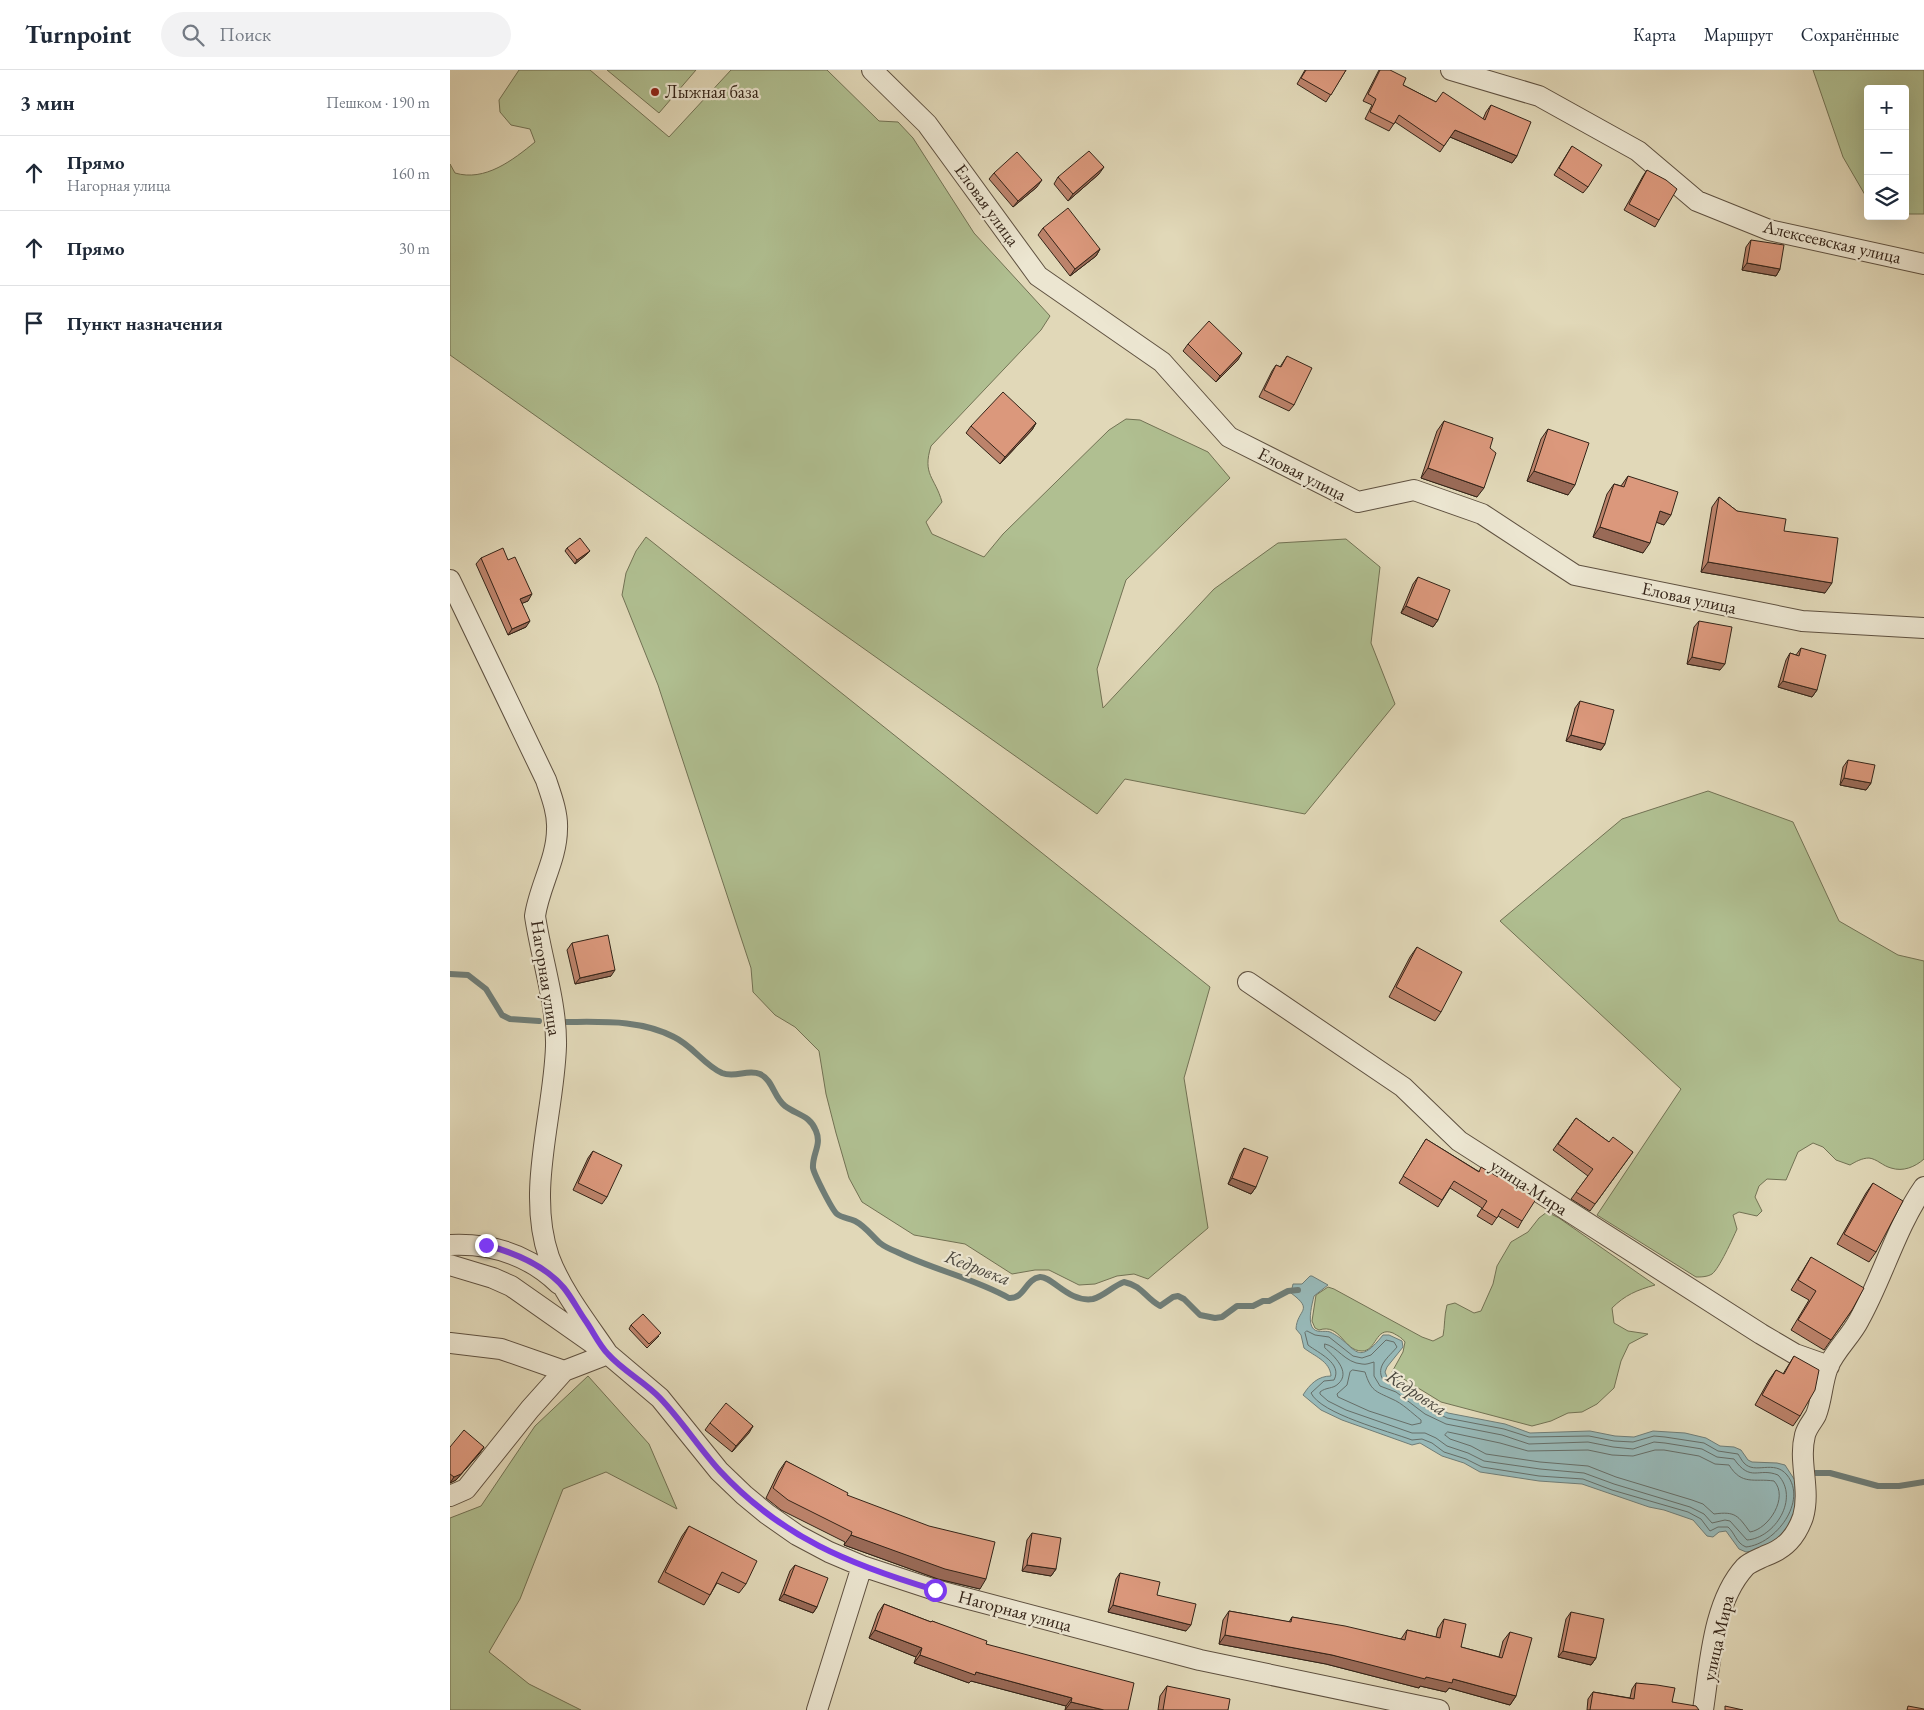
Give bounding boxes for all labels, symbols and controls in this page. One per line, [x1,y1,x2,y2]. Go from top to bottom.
search box [161,12,511,57]
text: Turnpoint [25,19,131,50]
icon: search [179,21,207,49]
text: Поиск [219,22,271,47]
text: Карта [1633,23,1676,46]
text: Маршрут [1704,23,1773,46]
text: Сохранённые [1801,23,1899,46]
place label: Лыжная база [665,80,760,103]
map controls [1864,85,1909,220]
button: + [1864,85,1909,130]
marker: Лыжная база [649,86,661,98]
text: 3 мин [20,89,75,116]
text: Пешком · 190 m [326,92,430,113]
button: − [1864,130,1909,175]
text: Прямо [67,150,125,175]
icon: ahead [20,159,48,187]
street label: Еловая улица [950,159,1025,251]
text: 160 m [391,163,430,184]
text: Нагорная улица [67,175,171,196]
button: layers [1864,175,1909,220]
street label: Алексеевская улица [1760,214,1904,269]
icon: ahead [20,234,48,262]
text: Прямо [67,236,125,261]
text: 30 m [399,238,430,259]
icon: arrive [20,309,48,337]
text: Пункт назначения [67,311,223,336]
street label: Еловая улица [1254,441,1351,506]
street label: Еловая улица [1640,576,1739,619]
street label: Нагорная улица [526,919,567,1038]
street label: улица Мира [1486,1153,1573,1221]
route end [475,1234,498,1257]
water label: Кедровка [941,1243,1014,1291]
water label: Кедровка [1381,1363,1452,1421]
route start [924,1579,947,1602]
street label: Нагорная улица [956,1584,1075,1637]
street label: улица Мира [1696,1592,1739,1683]

